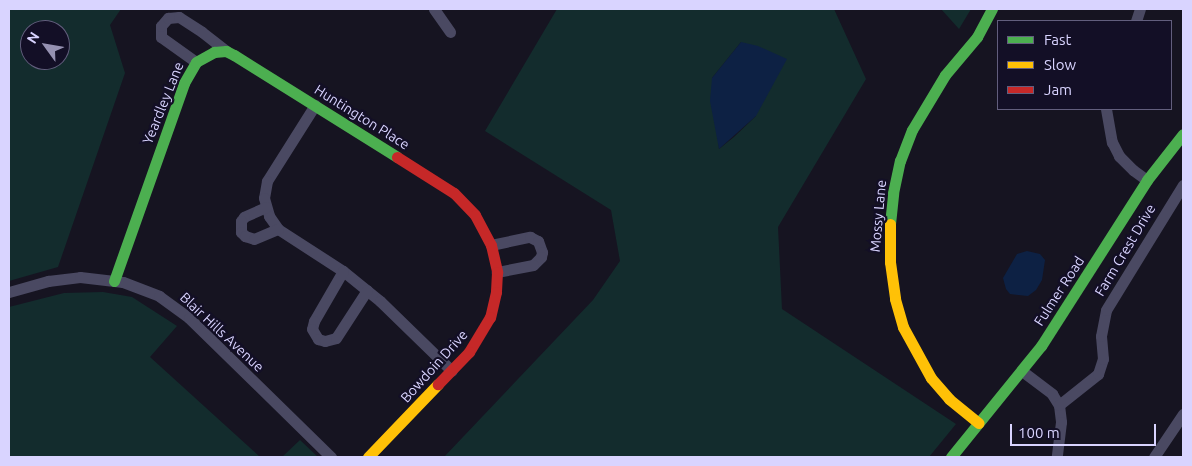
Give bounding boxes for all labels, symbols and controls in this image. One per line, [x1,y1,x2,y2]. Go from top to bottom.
north arrow [20,20,70,70]
legend [997,20,1172,110]
text: N [24,29,43,46]
text: Fast [1044,31,1071,48]
text: Slow [1044,56,1076,73]
street label: Yeardley Lane [139,59,187,147]
street label: Huntington Place [311,81,413,153]
text: Jam [1044,81,1072,98]
street label: Mossy Lane [866,179,890,253]
street label: Farm Crest Drive [1091,201,1159,299]
street label: Fulmer Road [1030,253,1088,329]
street label: Blair Hills Avenue [177,289,267,375]
street label: Bowdoin Drive [397,326,471,406]
scale bar [1012,414,1158,446]
text: 100 m [1018,424,1060,441]

